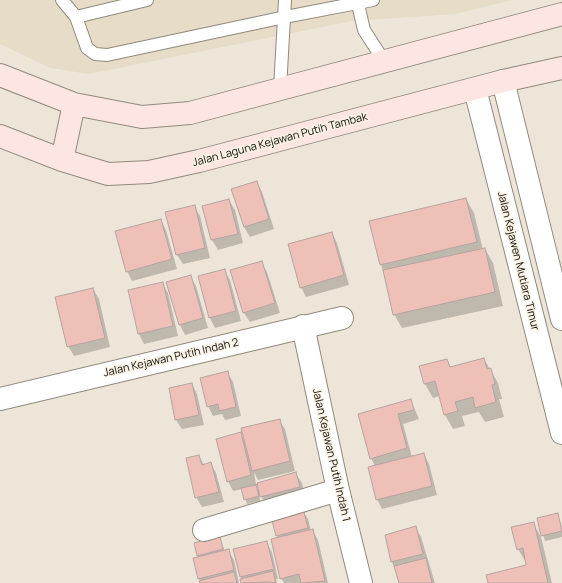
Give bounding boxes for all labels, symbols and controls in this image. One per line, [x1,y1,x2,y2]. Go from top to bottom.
street label: Jalan Laguna Kejawan Putih Tambak [191,110,369,170]
street label: Jalan Kejawen Mutiara Timur [494,190,542,332]
street label: Jalan Kejawan Putih Indah 2 [102,336,240,380]
street label: Jalan Kejawan Putih Indah 1 [309,387,353,523]

